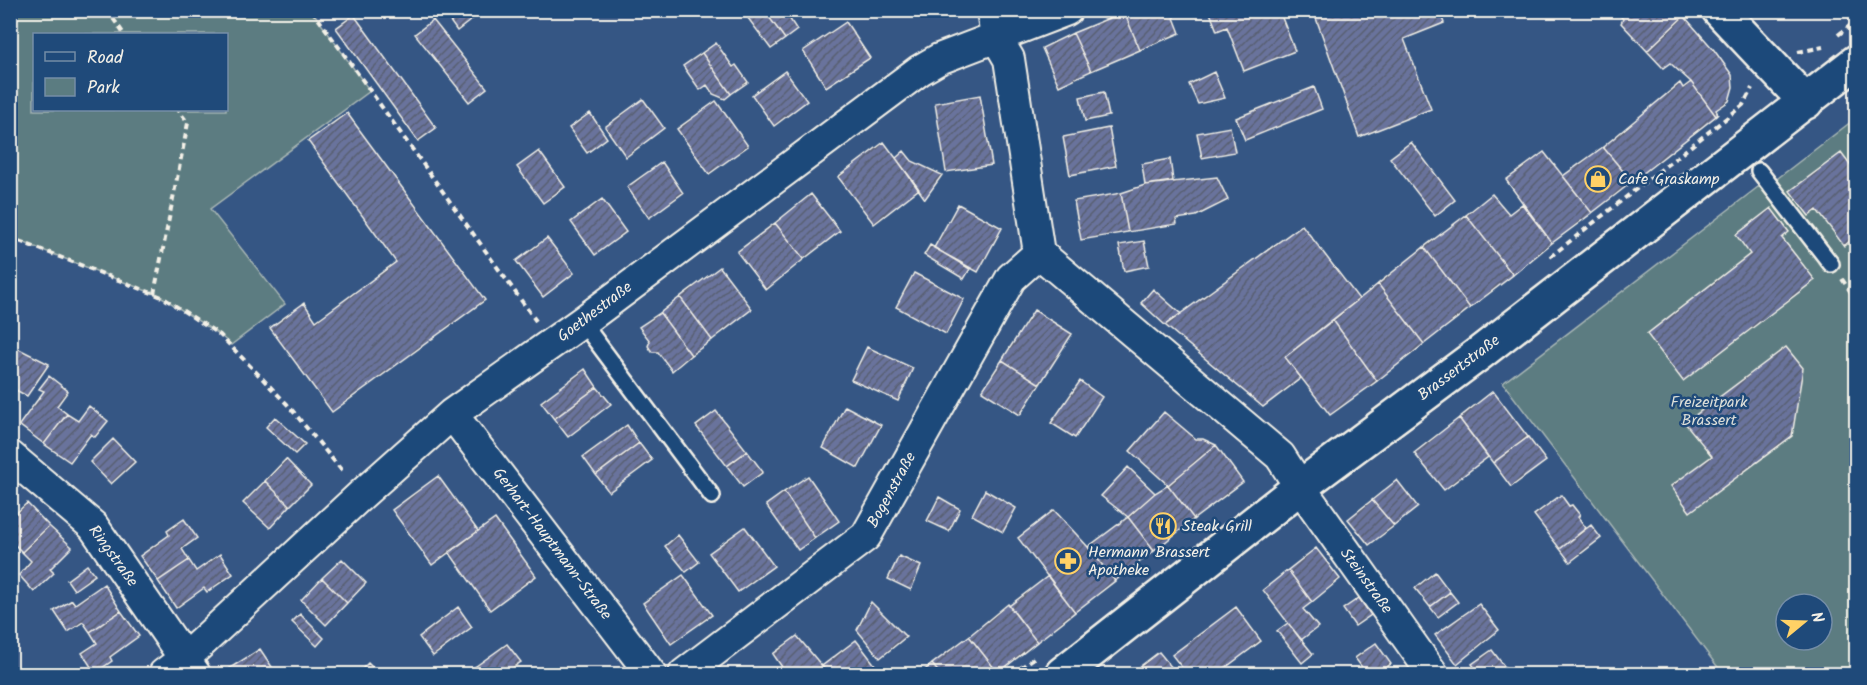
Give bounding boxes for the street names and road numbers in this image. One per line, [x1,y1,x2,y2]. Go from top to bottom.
street label: Goethestraße [552,275,638,349]
street label: Brassertstraße [1412,329,1506,407]
street label: Bogenstraße [861,448,923,532]
street label: Gerhart-Hauptmann-Straße [486,462,618,626]
street label: Ringstraße [82,520,144,592]
street label: Steinstraße [1333,543,1399,619]

